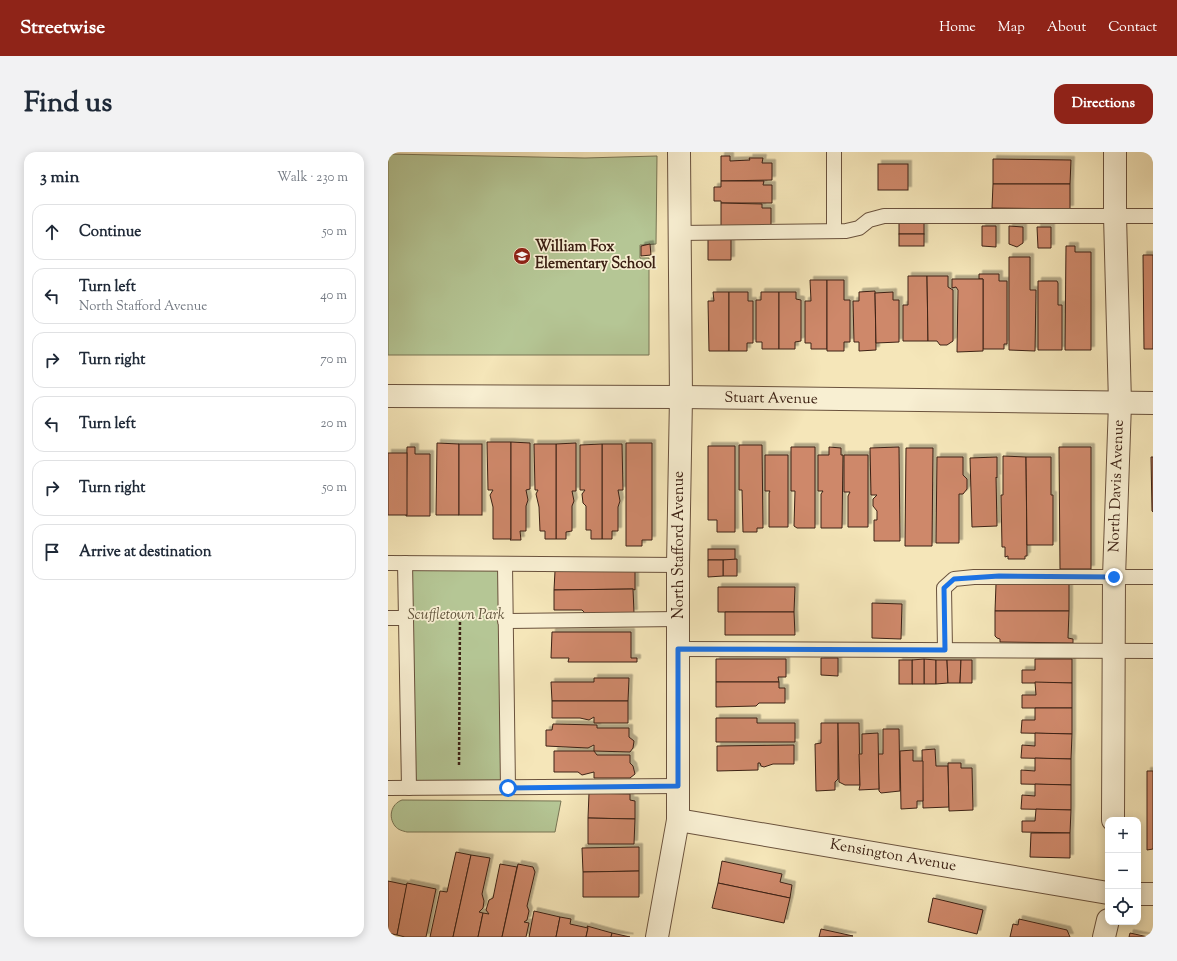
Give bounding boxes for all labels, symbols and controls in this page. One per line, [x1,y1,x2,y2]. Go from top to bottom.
text: Streetwise [20,15,105,42]
text: Home [939,18,976,38]
text: Map [998,18,1025,38]
text: About [1047,18,1086,38]
text: Contact [1108,18,1157,38]
text: Find us [24,84,112,124]
button: Directions [1054,84,1153,124]
text: 3 min [40,166,79,190]
text: Walk · 230 m [277,169,348,187]
icon: ahead [41,221,63,243]
text: Continue [79,222,141,243]
text: 50 m [322,223,347,241]
place label: William Fox Elementary School [535,237,657,275]
school or university icon: William Fox Elementary School [512,246,532,266]
text: Turn left [79,277,136,298]
icon: left [41,285,63,307]
text: 40 m [320,287,347,305]
text: North Stafford Avenue [79,298,207,316]
icon: right [41,349,63,371]
text: Turn right [79,350,145,371]
text: 70 m [320,351,347,369]
street label: Stuart Avenue [724,388,818,410]
icon: left [41,413,63,435]
text: Turn left [79,414,136,435]
text: 20 m [321,415,347,433]
street label: North Davis Avenue [1104,419,1130,553]
street label: North Stafford Avenue [669,471,690,619]
icon: right [41,477,63,499]
text: Turn right [79,478,145,499]
text: 50 m [322,479,347,497]
icon: arrive [41,541,63,563]
text: Arrive at destination [79,542,212,563]
route end [1105,568,1123,586]
park label: Scuffletown Park [407,605,505,626]
route start [499,779,517,797]
map controls [1105,817,1141,925]
button: + [1105,817,1141,853]
street label: Kensington Avenue [828,835,958,877]
button: − [1105,853,1141,889]
button: locate [1105,889,1141,925]

